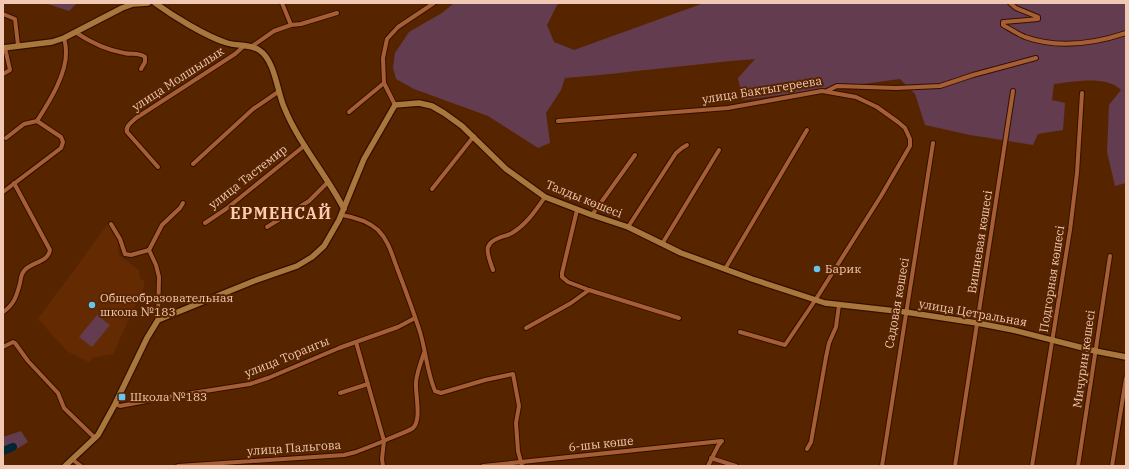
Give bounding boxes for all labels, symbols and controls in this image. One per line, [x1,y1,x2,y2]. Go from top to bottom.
street label: улица Молшылык [129,43,227,114]
street label: улица Бактыгереева [701,73,823,106]
street label: улица Тастемир [205,141,290,212]
street label: Талды көшесі [544,176,625,221]
street label: Вишневая көшесі [964,189,995,295]
district label: ЕРМЕНСАЙ [230,203,332,223]
street label: Подгорная көшесі [1036,224,1067,333]
street label: Садовая көшесі [881,256,912,349]
place label: Барик [825,261,861,276]
marker: Барик [812,264,822,274]
place label: Общеобразовательная школа №183 [100,290,233,319]
street label: улица Цетральная [918,296,1028,329]
marker: Общеобразовательная школа №183 [87,300,97,310]
street label: Мичурин көшесі [1069,309,1098,409]
street label: улица Торангы [242,333,332,380]
place label: Школа №183 [130,389,207,404]
marker: Школа №183 [117,392,127,402]
street label: 6-шы көше [568,433,634,454]
street label: улица Пальгова [247,437,342,458]

